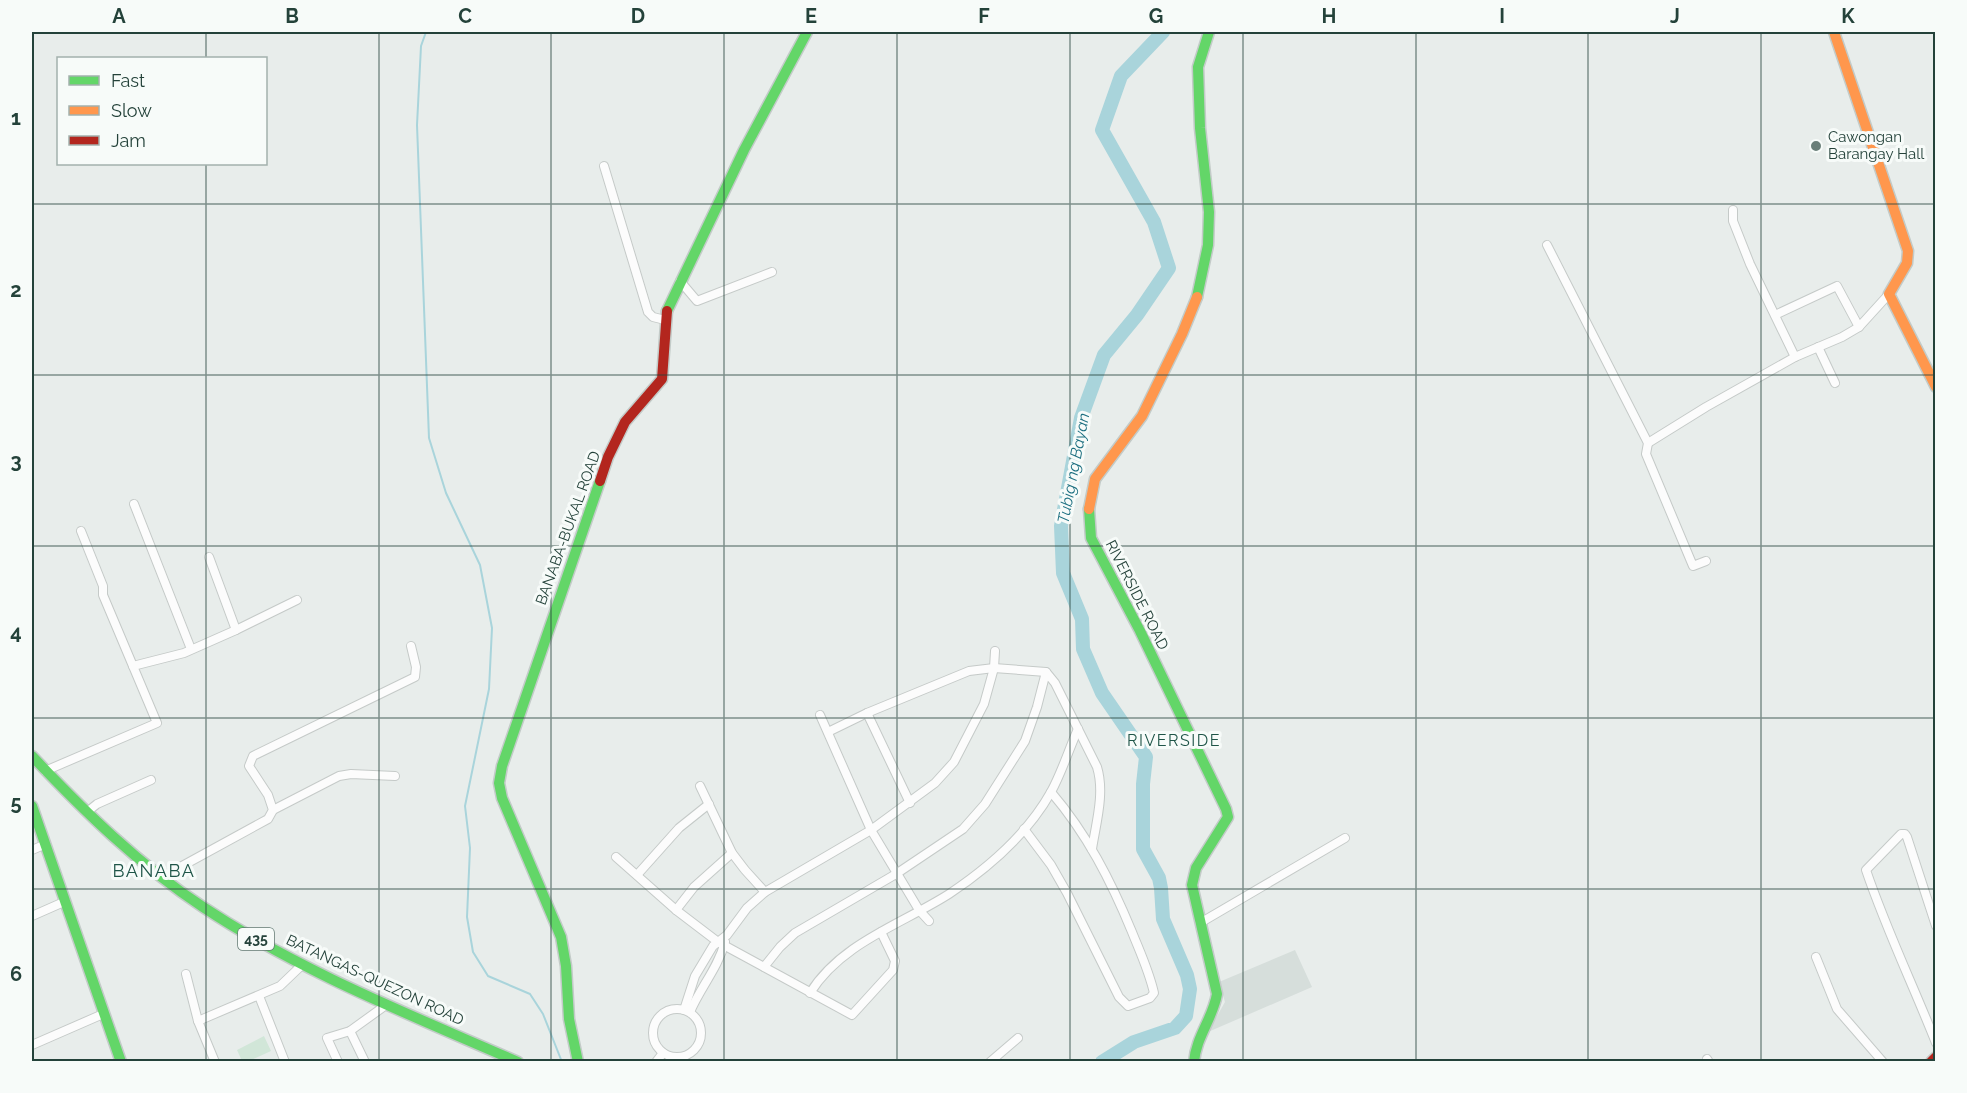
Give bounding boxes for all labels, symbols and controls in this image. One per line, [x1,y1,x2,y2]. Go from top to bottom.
text: A [112,4,126,28]
text: B [285,4,299,28]
text: C [458,4,472,28]
text: D [631,4,645,28]
text: E [805,4,817,28]
text: F [978,4,990,28]
text: G [1149,4,1163,28]
text: H [1322,4,1336,28]
text: I [1499,4,1505,28]
text: J [1670,4,1680,28]
text: K [1841,4,1855,28]
legend [57,57,267,165]
text: Fast [111,70,145,91]
text: Slow [111,100,152,121]
text: 1 [11,106,21,130]
place label: Cawongan Barangay Hall [1828,128,1925,163]
text: Jam [111,130,146,151]
marker: Cawongan Barangay Hall [1809,139,1823,153]
text: 2 [10,278,22,302]
water label: Tubig ng Bayan [1053,411,1094,525]
street label: BANABA-BUKAL ROAD [532,448,604,607]
text: 3 [10,449,22,473]
street label: RIVERSIDE ROAD [1102,537,1173,653]
text: 4 [10,620,22,644]
district label: RIVERSIDE [1127,731,1221,750]
text: 5 [10,791,22,815]
district label: BANABA [113,860,195,881]
road number: 435 [238,928,274,950]
street label: BATANGAS-QUEZON ROAD [283,931,467,1029]
text: 6 [10,962,22,986]

